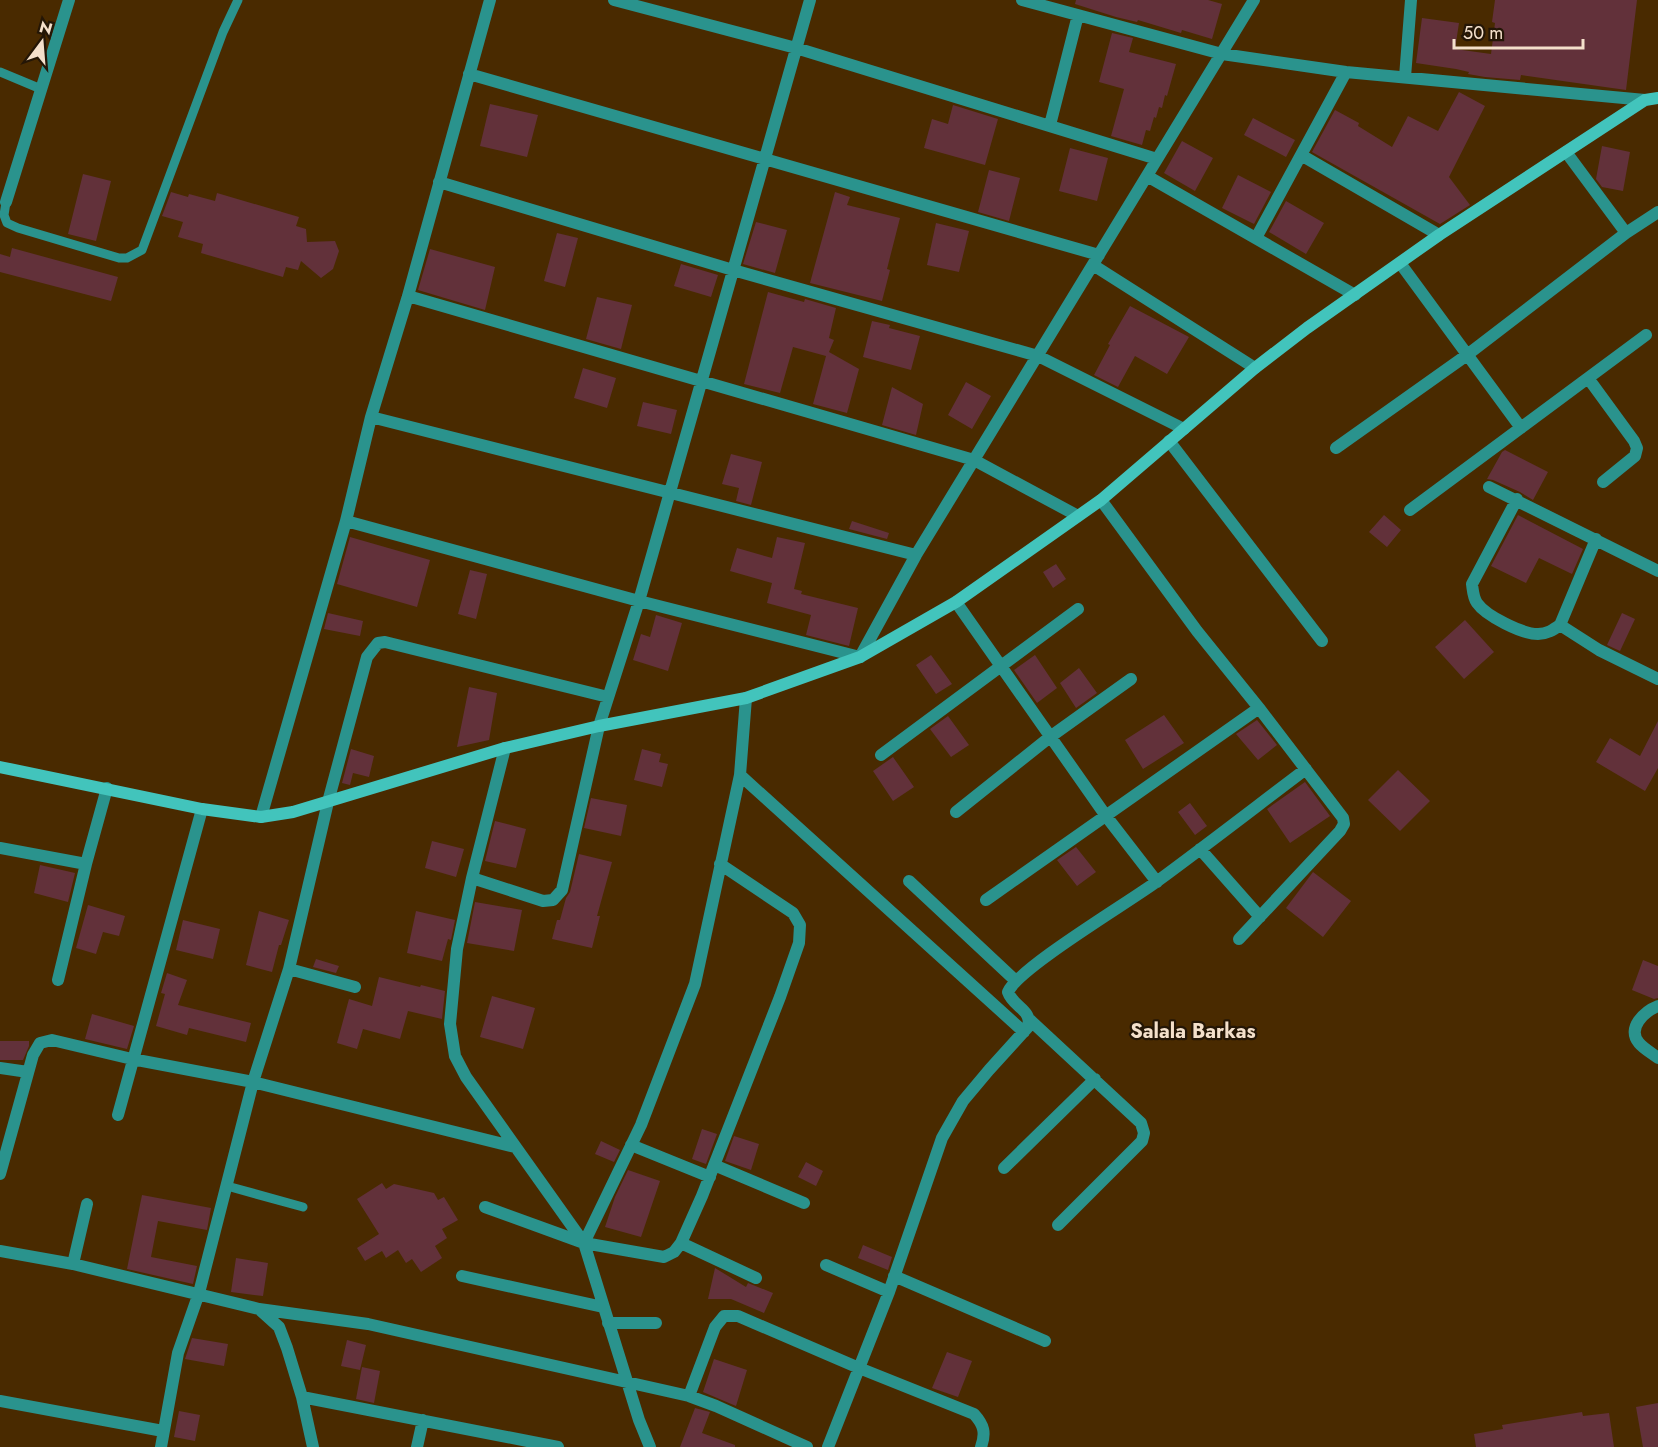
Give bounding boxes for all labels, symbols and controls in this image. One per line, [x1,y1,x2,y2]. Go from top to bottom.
north arrow [12,12,72,72]
scale bar [1454,12,1583,50]
text: N [37,15,55,41]
text: 50 m [1463,20,1503,46]
district label: Salala Barkas [1130,1017,1256,1046]

